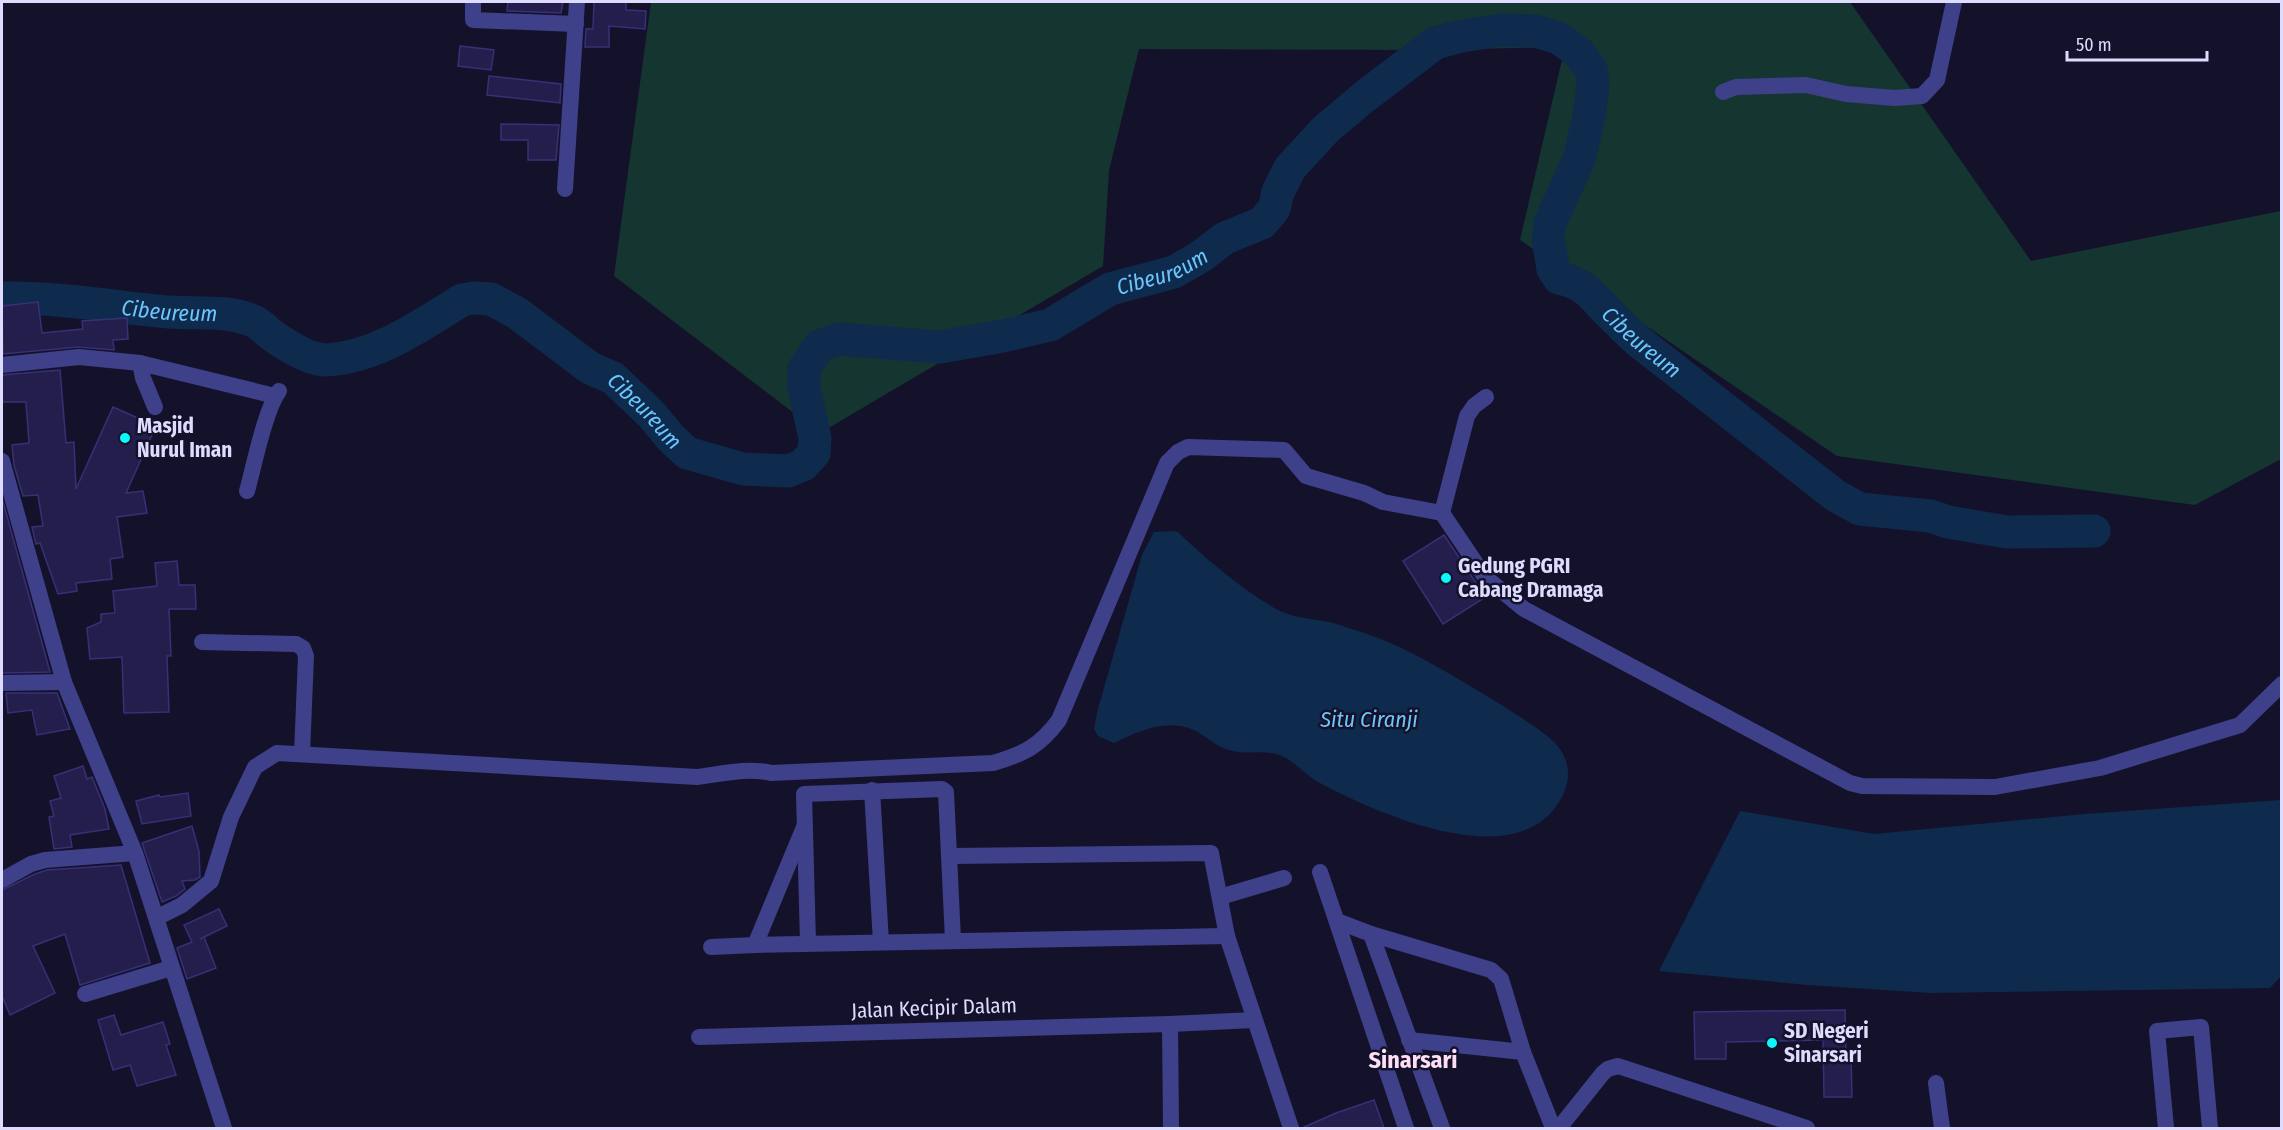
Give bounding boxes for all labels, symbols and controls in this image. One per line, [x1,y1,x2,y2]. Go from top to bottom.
scale bar [2067,24,2206,62]
text: 50 m [2076,34,2112,56]
water label: Cibeureum [1113,242,1213,300]
water label: Cibeureum [120,294,218,327]
water label: Cibeureum [1596,301,1687,383]
water label: Cibeureum [602,367,688,455]
place label: Masjid Nurul Iman [137,413,232,463]
marker: Masjid Nurul Iman [118,431,132,445]
place label: Gedung PGRI Cabang Dramaga [1458,553,1603,603]
marker: Gedung PGRI Cabang Dramaga [1439,571,1453,585]
water label: Situ Ciranji [1319,706,1418,733]
street label: Jalan Kecipir Dalam [851,992,1017,1024]
place label: SD Negeri Sinarsari [1784,1018,1869,1068]
marker: SD Negeri Sinarsari [1765,1036,1779,1050]
district label: Sinarsari [1368,1046,1458,1074]

